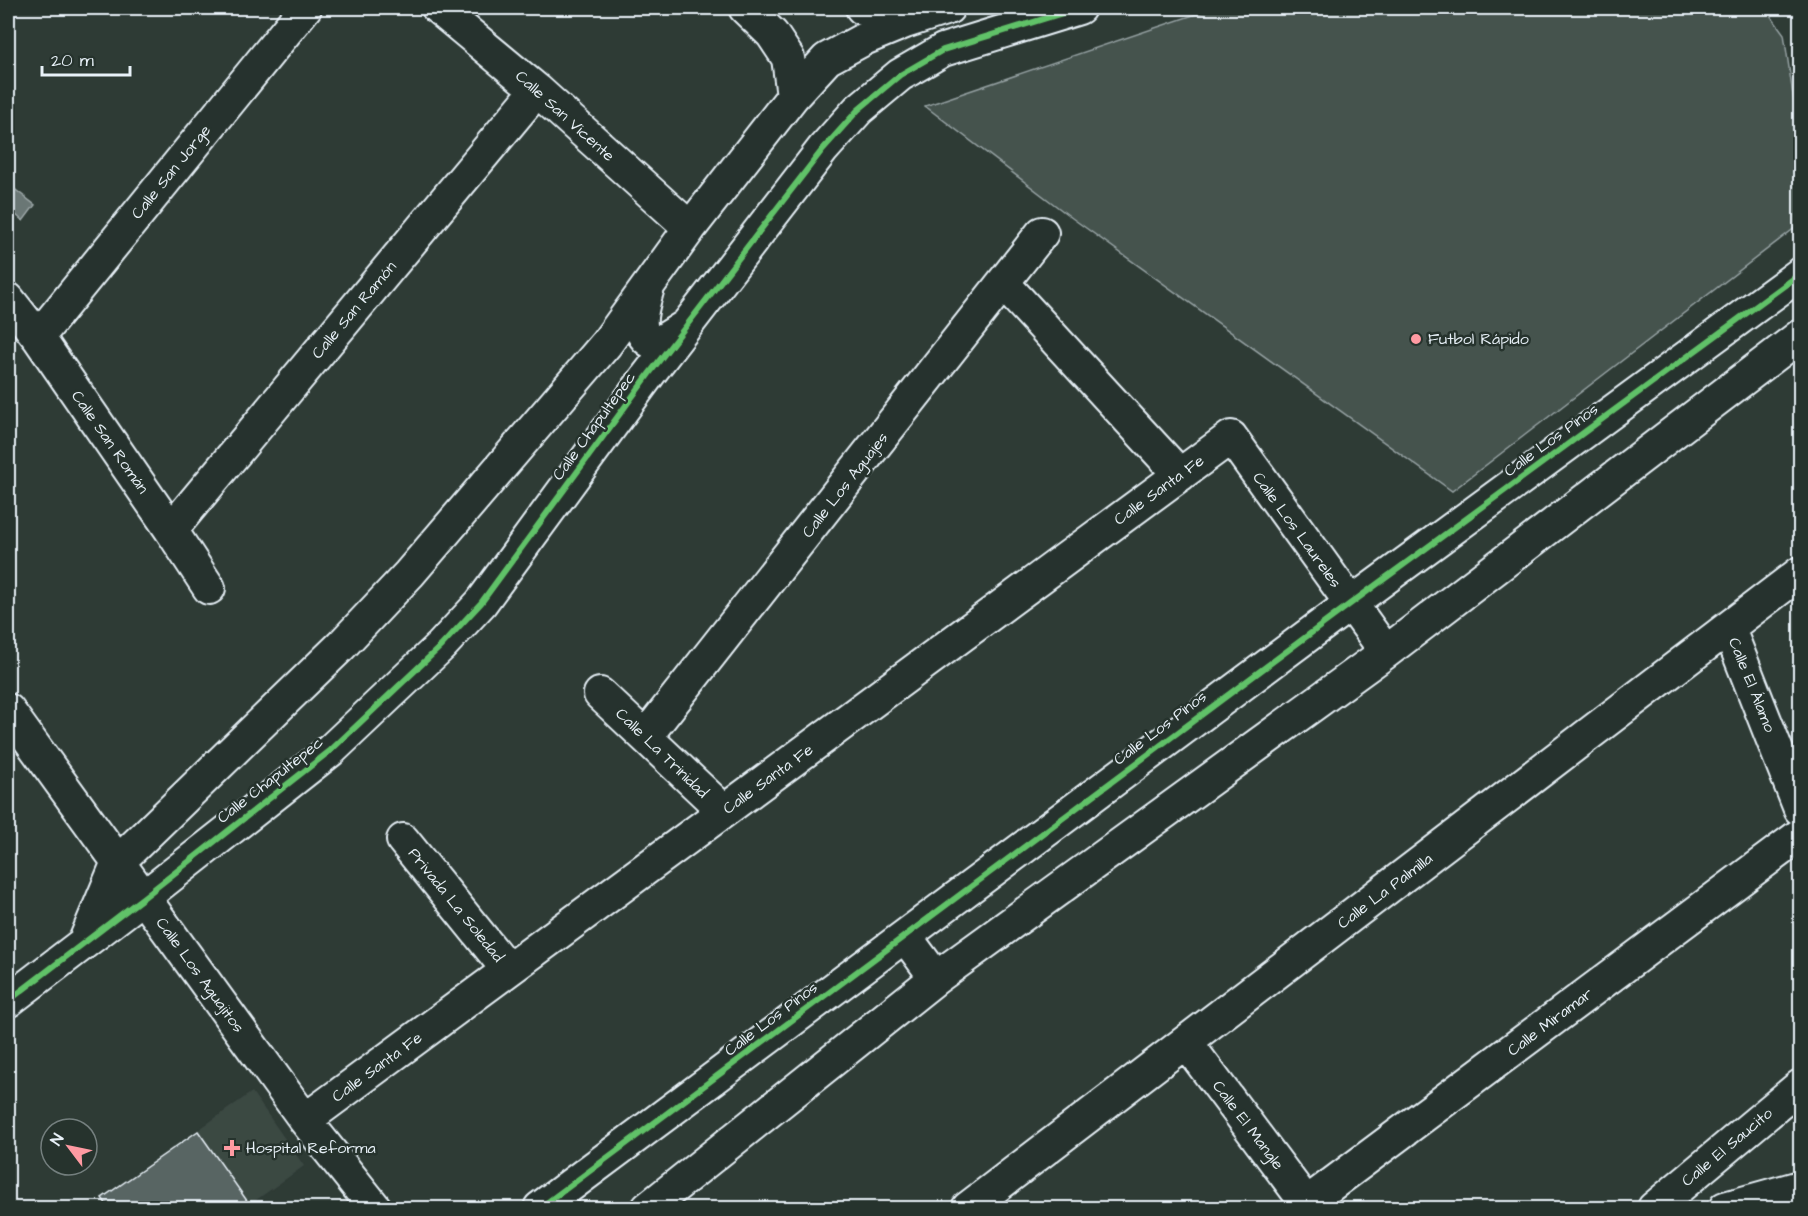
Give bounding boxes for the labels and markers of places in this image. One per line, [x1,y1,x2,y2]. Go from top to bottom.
place label: Futbol Rápido [1428,328,1529,350]
marker: Futbol Rápido [1409,332,1423,346]
place label: Hospital Reforma [246,1137,376,1159]
marker: Hospital Reforma [223,1139,241,1157]

